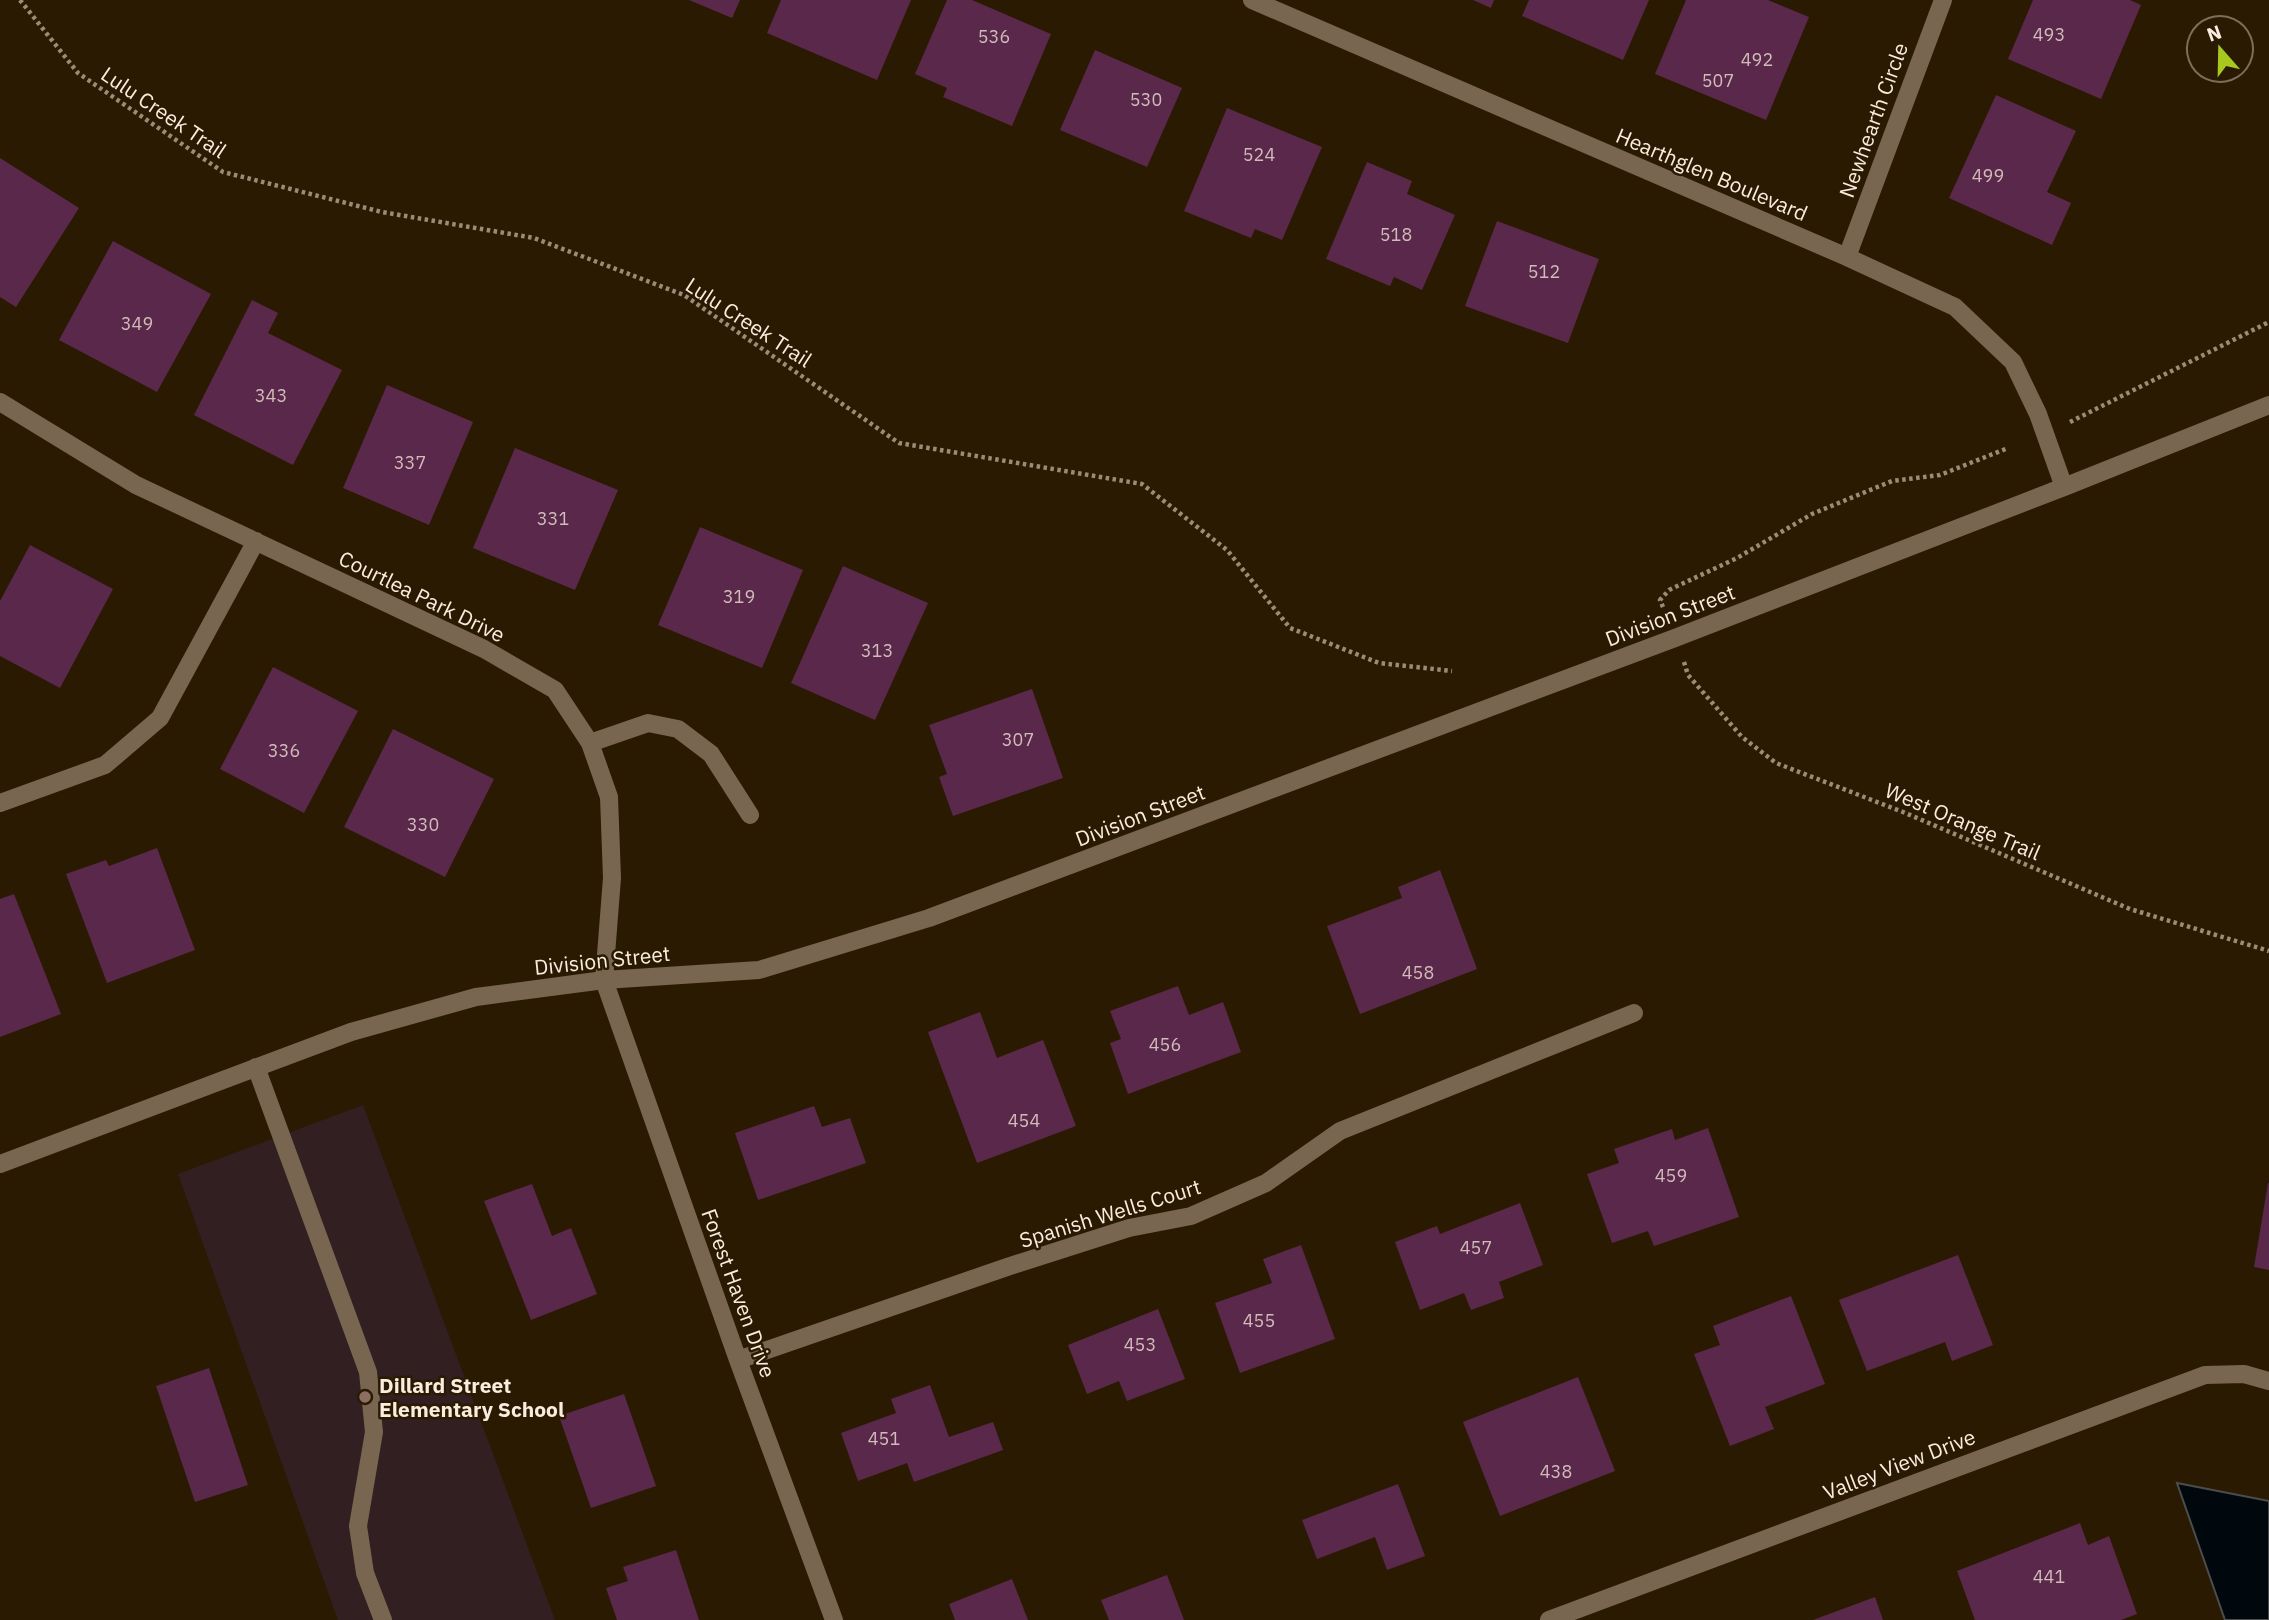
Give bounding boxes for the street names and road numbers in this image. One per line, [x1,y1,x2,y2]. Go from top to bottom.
street label: Newhearth Circle [1832,39,1914,201]
street label: Lulu Creek Trail [96,60,232,164]
street label: Hearthglen Boulevard [1612,121,1812,227]
street label: Lulu Creek Trail [680,271,818,373]
street label: Courtlea Park Drive [334,544,510,648]
street label: Division Street [1601,577,1739,653]
street label: West Orange Trail [1881,776,2045,866]
street label: Division Street [1071,777,1209,853]
street label: Division Street [533,939,671,981]
street label: Spanish Wells Court [1016,1172,1204,1254]
street label: Forest Haven Drive [695,1205,783,1381]
street label: Valley View Drive [1819,1422,1979,1506]

